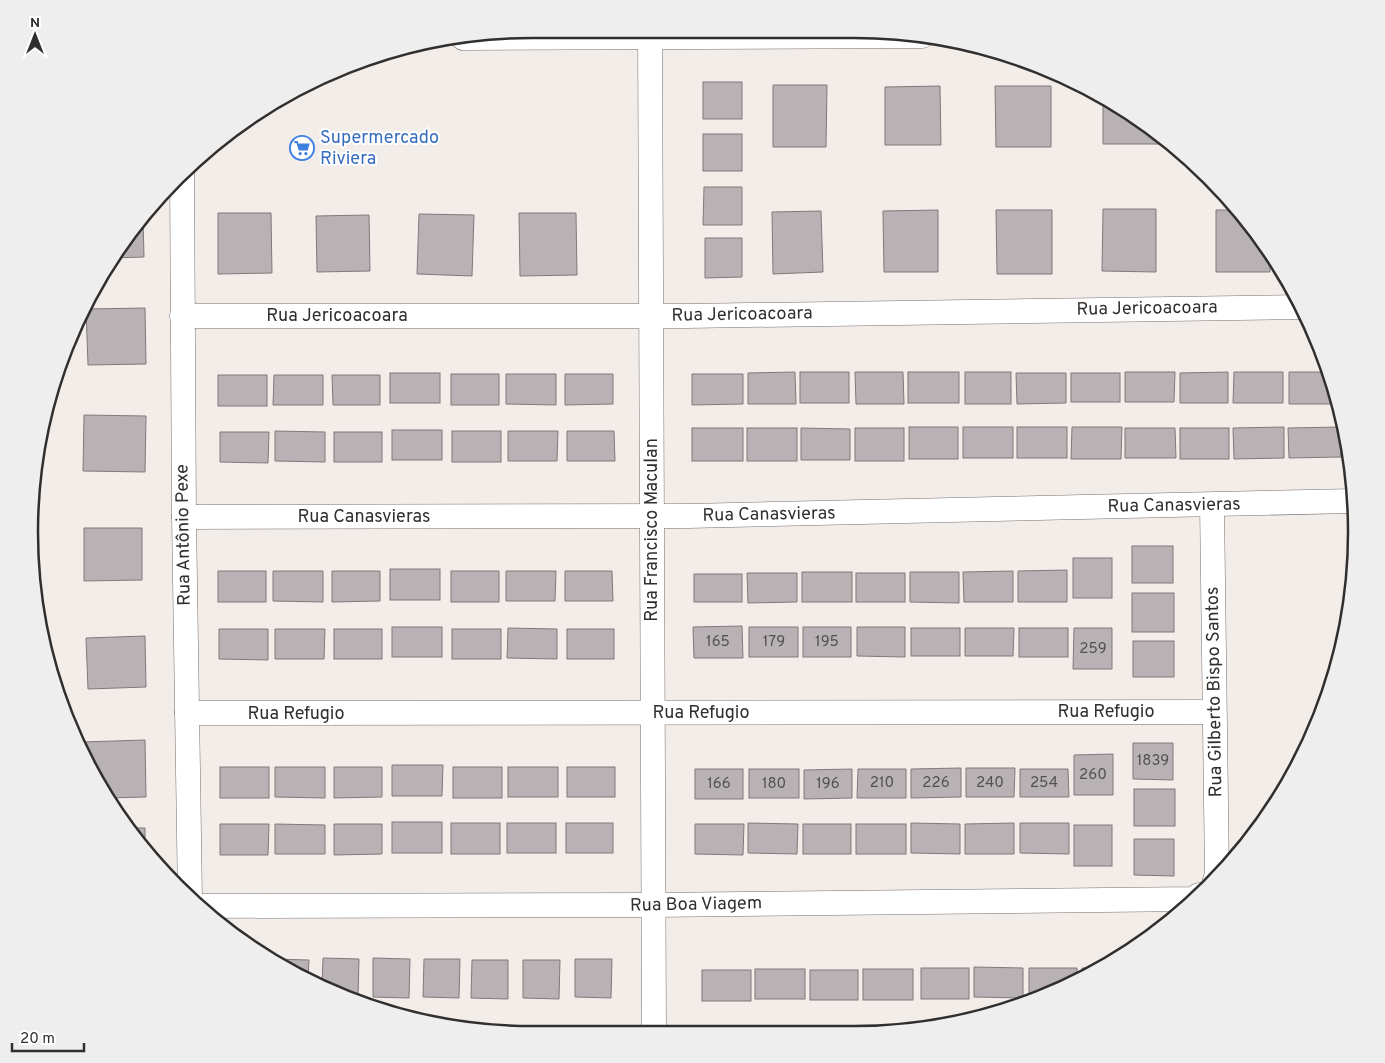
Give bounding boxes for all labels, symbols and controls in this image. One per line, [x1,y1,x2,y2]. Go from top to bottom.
north arrow [10,10,60,60]
text: N [30,15,40,32]
place label: Supermercado Riviera [320,127,439,171]
supermarket icon: Supermercado Riviera [289,135,315,161]
street label: Rua Jericoacoara [1076,296,1218,322]
street label: Rua Jericoacoara [671,302,813,328]
street label: Rua Jericoacoara [266,305,408,328]
street label: Rua Francisco Maculan [641,438,664,622]
street label: Rua Antônio Pexe [171,464,197,606]
street label: Rua Canasvieras [1107,493,1241,519]
street label: Rua Canasvieras [702,502,836,528]
street label: Rua Canasvieras [297,506,431,529]
street label: Rua Gilberto Bispo Santos [1202,587,1228,797]
house number: 165 [706,633,730,652]
house number: 179 [763,633,785,652]
house number: 195 [815,633,839,652]
house number: 259 [1079,640,1107,659]
street label: Rua Refugio [1058,701,1154,724]
street label: Rua Refugio [653,702,749,725]
street label: Rua Refugio [248,703,344,726]
house number: 1839 [1137,752,1169,771]
house number: 260 [1079,766,1107,785]
house number: 210 [870,774,894,793]
house number: 226 [922,774,950,793]
house number: 240 [976,774,1004,793]
house number: 254 [1030,774,1058,793]
house number: 166 [707,775,731,794]
house number: 180 [762,775,786,794]
house number: 196 [816,775,840,794]
street label: Rua Boa Viagem [630,892,762,918]
scale bar [12,1020,85,1052]
text: 20 m [20,1030,55,1049]

